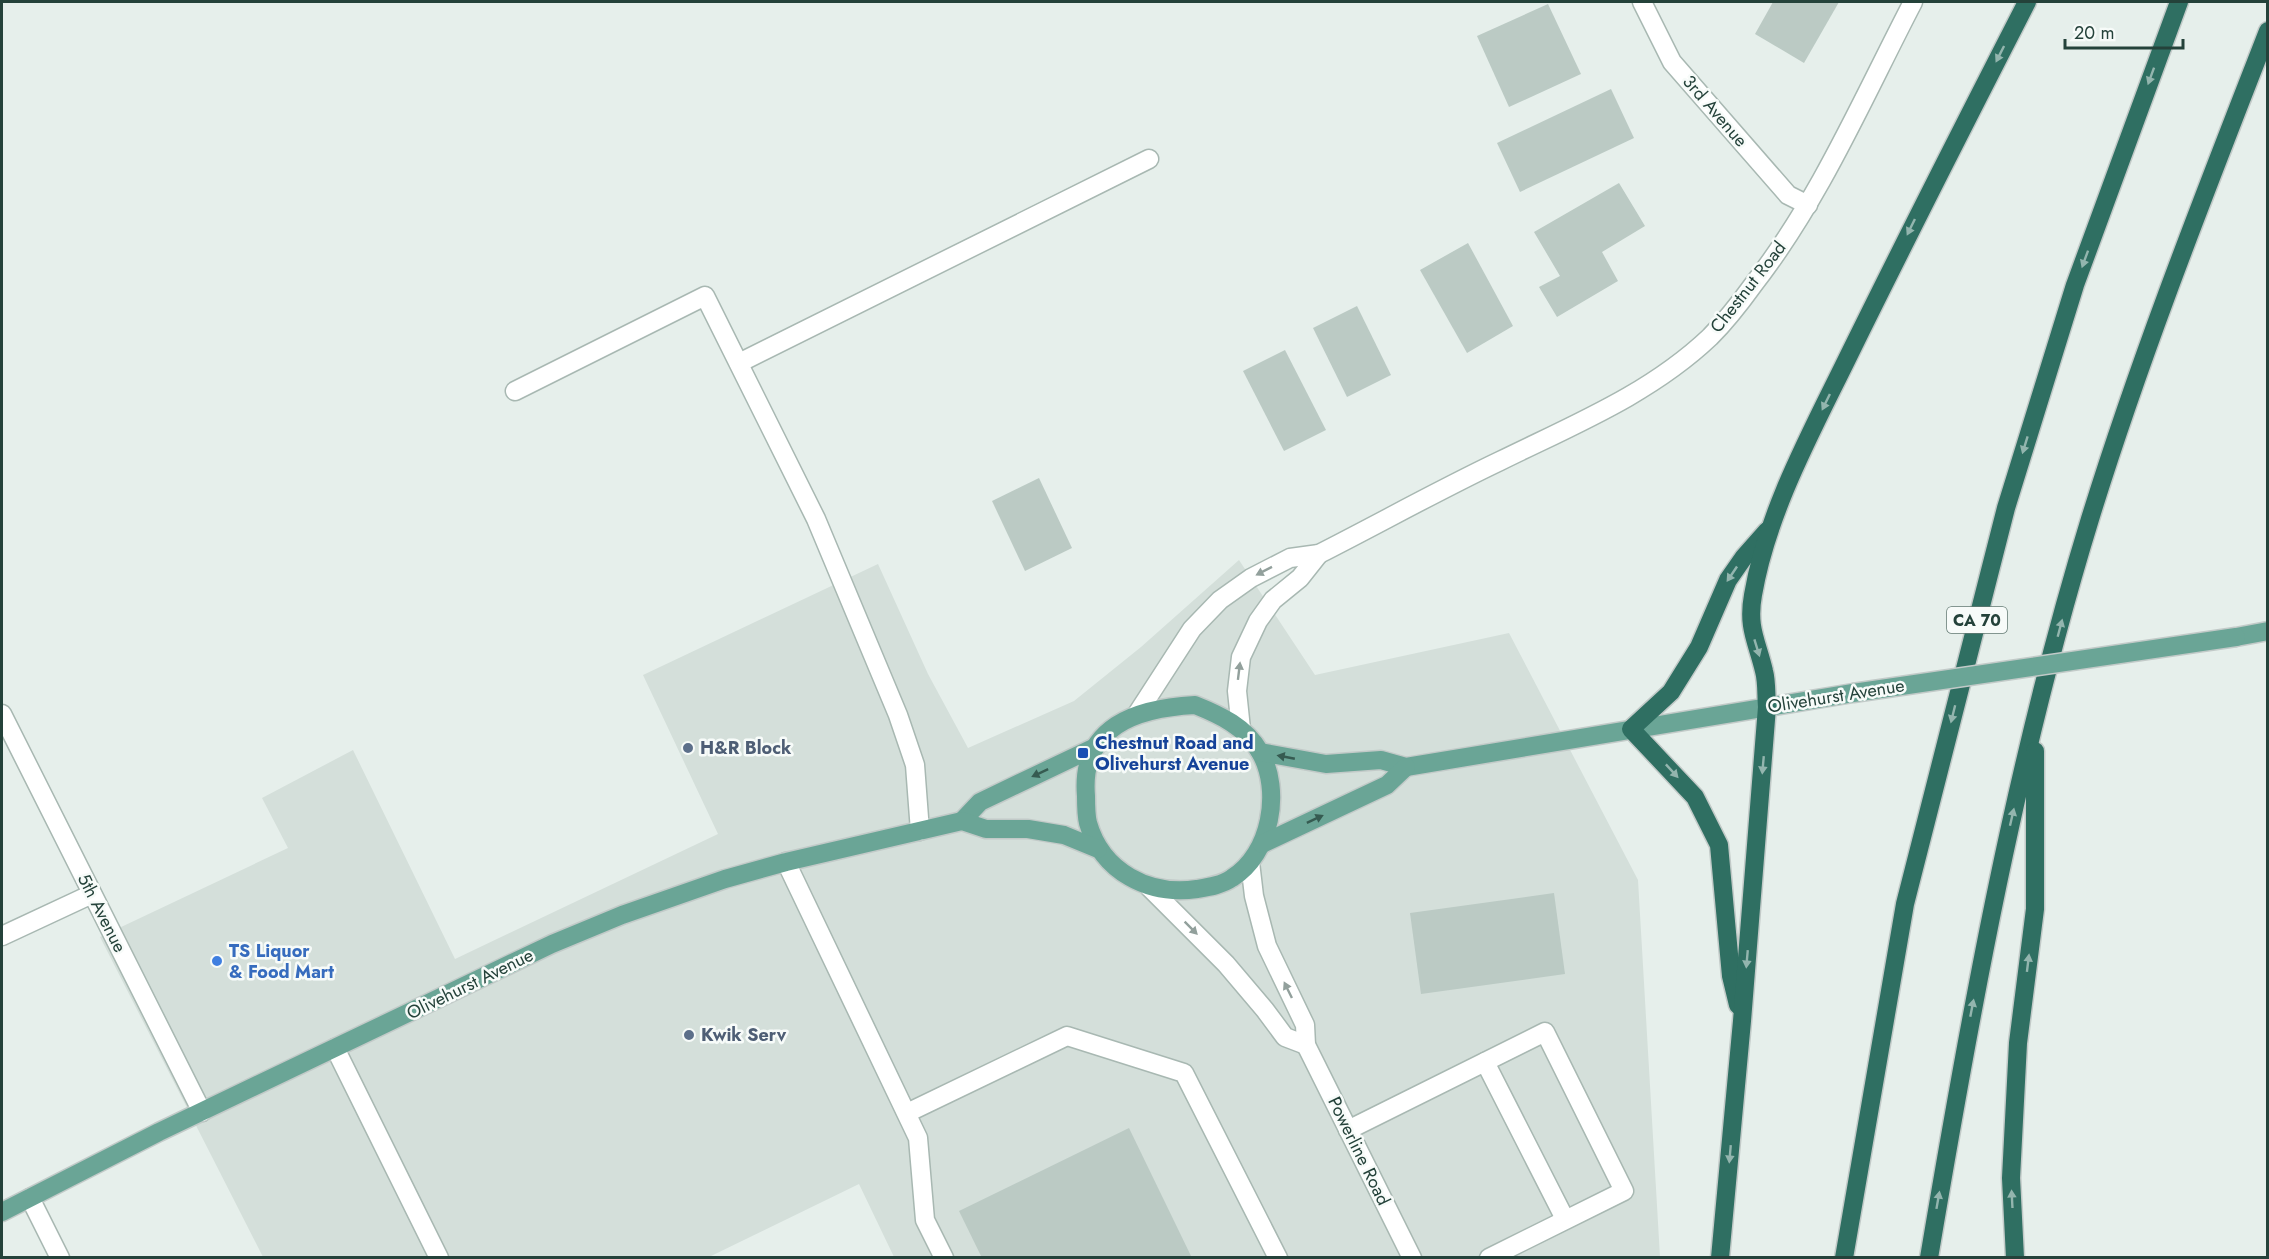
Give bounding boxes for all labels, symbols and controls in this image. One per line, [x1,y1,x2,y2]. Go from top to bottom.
scale bar [2065,12,2184,50]
text: 20 m [2074,20,2114,46]
one-way arrow [1995,45,2005,62]
one-way arrow [2146,67,2155,85]
street label: 3rd Avenue [1676,69,1754,153]
one-way arrow [1907,219,1916,236]
street label: Chestnut Road [1704,236,1792,338]
one-way arrow [2079,250,2089,268]
one-way arrow [1821,394,1830,411]
one-way arrow [2020,436,2030,454]
one-way arrow [1256,566,1273,576]
one-way arrow [1726,566,1738,582]
road number: CA 70 [1947,607,2007,633]
one-way arrow [2056,619,2065,637]
one-way arrow [1752,639,1762,657]
one-way arrow [1235,662,1244,681]
street label: Olivehurst Avenue [1766,672,1906,720]
one-way arrow [1948,706,1957,724]
place label: Chestnut Road and Olivehurst Avenue [1095,730,1254,777]
place label: H&R Block [700,735,792,761]
marker: H&R Block [681,741,695,755]
marker: Chestnut Road and Olivehurst Avenue [1076,746,1090,760]
one-way arrow [1276,752,1295,761]
one-way arrow [1758,756,1767,775]
one-way arrow [1665,763,1678,778]
one-way arrow [1032,768,1049,777]
one-way arrow [2008,808,2018,826]
one-way arrow [1306,814,1323,823]
street label: 5th Avenue [71,869,133,957]
one-way arrow [1183,921,1197,935]
place label: TS Liquor & Food Mart [229,938,334,985]
street label: Olivehurst Avenue [402,942,538,1026]
one-way arrow [1742,950,1752,969]
one-way arrow [2024,953,2033,972]
marker: TS Liquor & Food Mart [210,954,224,968]
one-way arrow [1284,982,1293,999]
one-way arrow [1968,998,1977,1017]
place label: Kwik Serv [701,1022,787,1048]
marker: Kwik Serv [682,1028,696,1042]
street label: Powerline Road [1321,1092,1397,1210]
one-way arrow [1725,1144,1735,1163]
one-way arrow [1934,1190,1943,1209]
one-way arrow [2008,1190,2017,1209]

